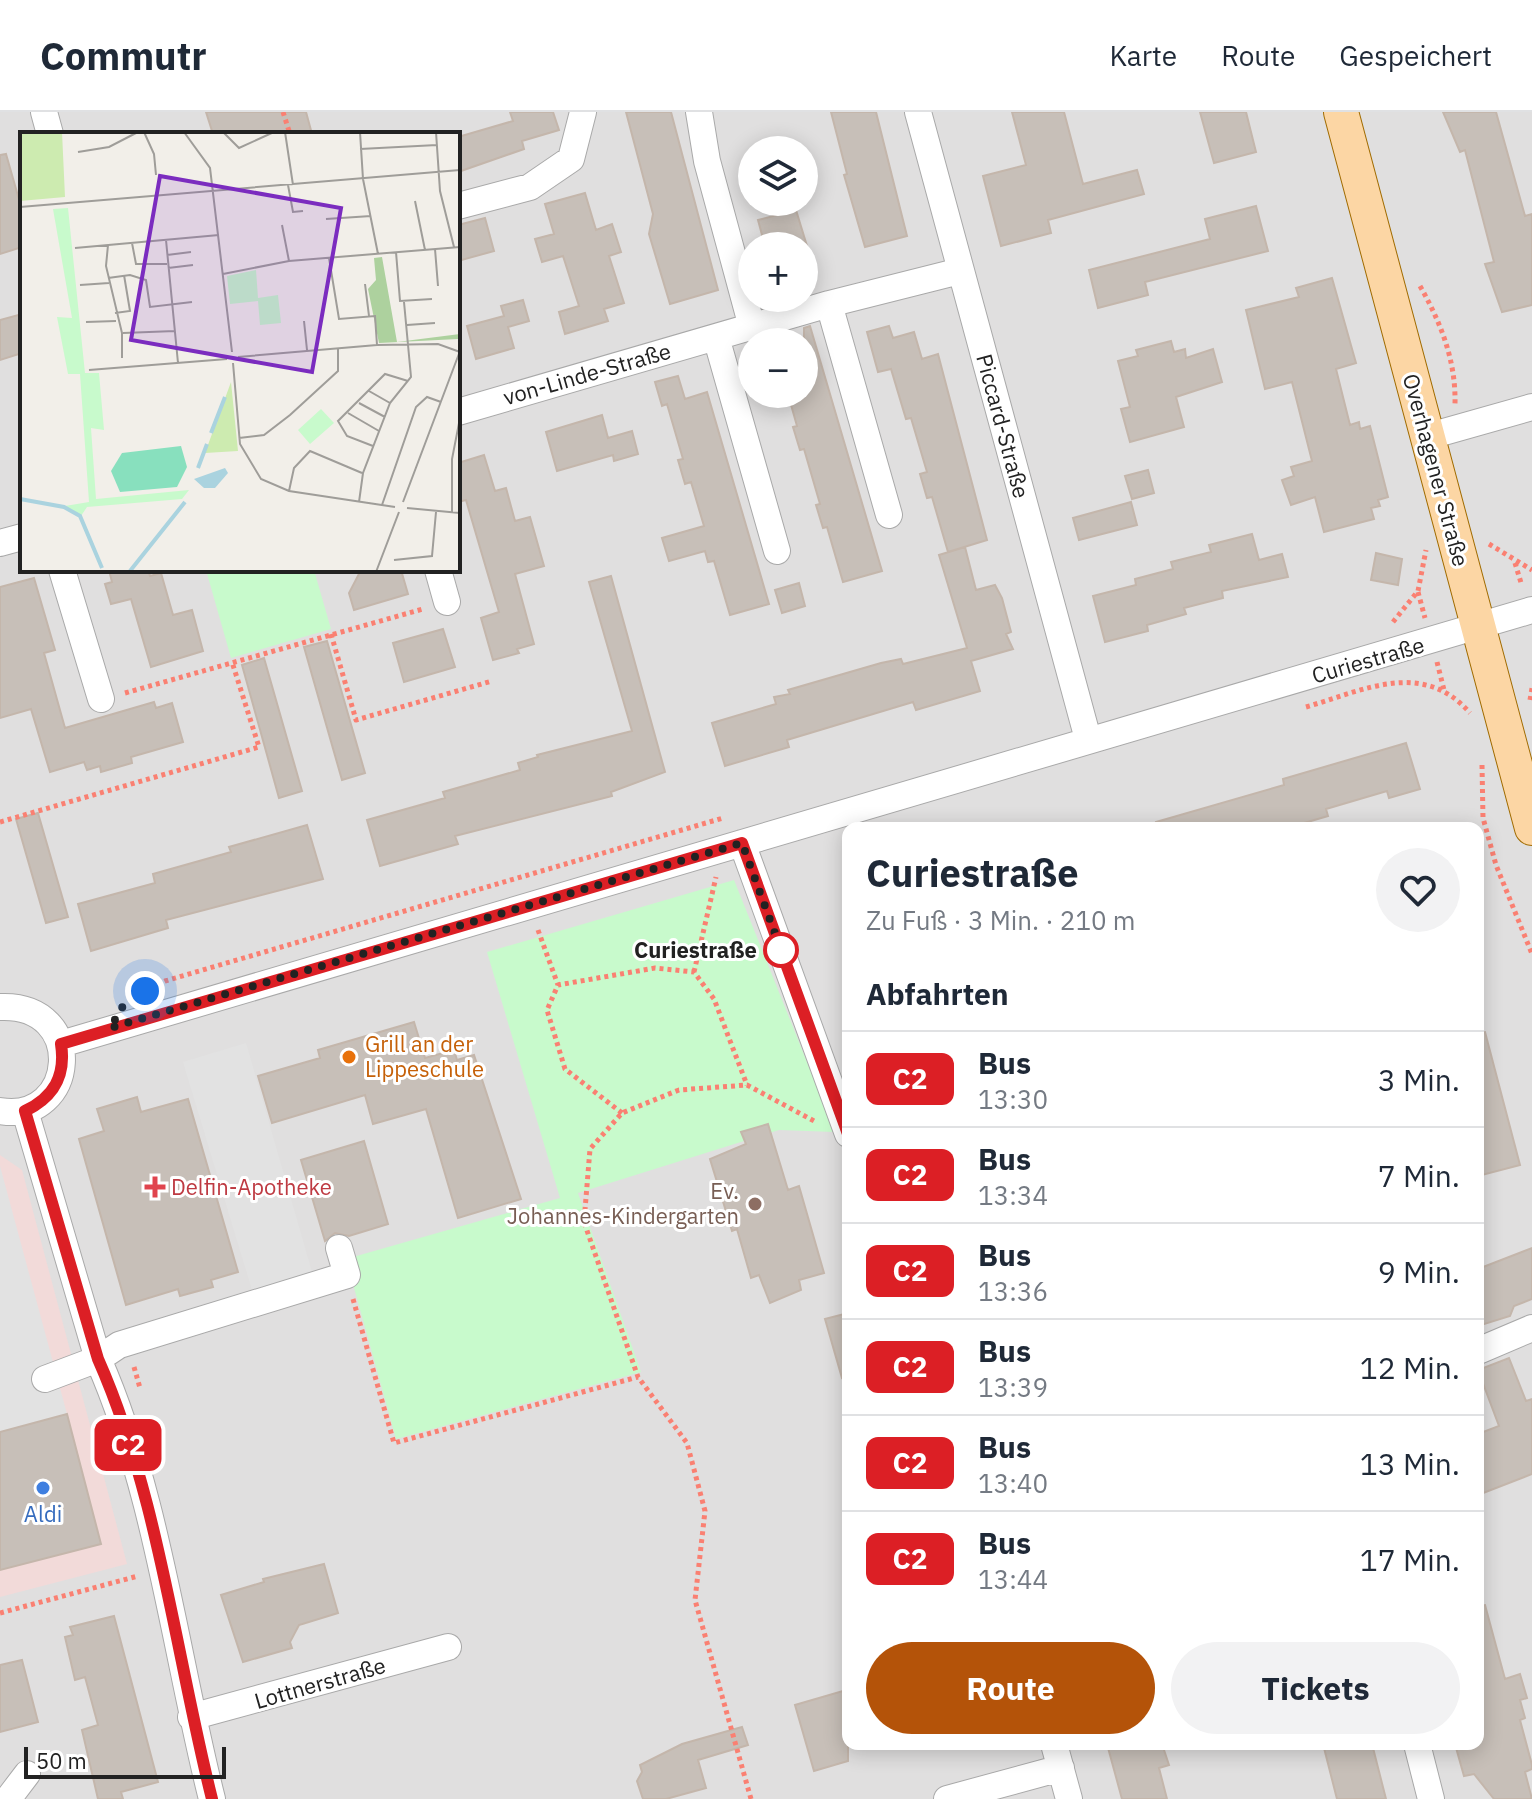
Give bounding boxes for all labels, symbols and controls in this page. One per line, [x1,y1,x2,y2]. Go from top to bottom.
text: Commutr [40,31,207,80]
text: Karte [1109,37,1177,74]
text: Route [1221,37,1295,74]
text: Gespeichert [1339,37,1492,74]
inset map [20,132,460,572]
map controls [738,136,818,408]
button: layers [738,136,818,216]
button: + [738,232,818,312]
button: − [738,328,818,408]
street label: von-Linde-Straße [500,336,674,411]
street label: Piccard-Straße [970,351,1037,501]
street label: Overhagener Straße [1397,370,1476,569]
street label: Curiestraße [1308,630,1428,689]
text: Curiestraße [866,848,1079,897]
button: heart [1376,848,1460,932]
text: Zu Fuß · 3 Min. · 210 m [866,903,1135,937]
marker: Curiestraße [764,933,798,967]
place label: Curiestraße [634,935,757,964]
your location [125,971,165,1011]
text: Abfahrten [866,974,1009,1013]
place label: Grill an der Lippeschule [365,1029,484,1083]
text: Bus [978,1043,1031,1082]
marker: Grill an der Lippeschule [340,1048,358,1066]
text: C2 [892,1060,928,1097]
text: 3 Min. [1378,1060,1460,1099]
text: 13:30 [978,1082,1048,1116]
text: Bus [978,1139,1031,1178]
text: C2 [892,1156,928,1193]
text: 7 Min. [1378,1156,1460,1195]
place label: Delfin-Apotheke [171,1172,332,1201]
place label: Ev. Johannes-Kindergarten [507,1176,739,1230]
marker: Delfin-Apotheke [146,1178,164,1196]
text: 13:34 [978,1178,1048,1212]
marker: Ev. Johannes-Kindergarten [746,1195,764,1213]
text: Bus [978,1235,1031,1274]
text: C2 [892,1252,928,1289]
text: 9 Min. [1378,1252,1460,1291]
text: 13:36 [978,1274,1048,1308]
text: Bus [978,1331,1031,1370]
text: C2 [892,1348,928,1385]
text: 12 Min. [1360,1348,1460,1387]
text: 13:39 [978,1370,1048,1404]
line badge: C2 [92,1419,164,1471]
text: C2 [110,1426,146,1463]
text: Bus [978,1427,1031,1466]
text: C2 [892,1444,928,1481]
text: 13 Min. [1360,1444,1460,1483]
text: 13:40 [978,1466,1048,1500]
marker: Aldi [34,1479,52,1497]
place label: Aldi [24,1499,62,1528]
text: Bus [978,1523,1031,1562]
text: C2 [892,1540,928,1577]
text: 17 Min. [1360,1540,1460,1579]
text: 13:44 [978,1562,1048,1596]
button: Route [866,1642,1155,1734]
button: Tickets [1171,1642,1460,1734]
street label: Lottnerstraße [251,1650,389,1715]
scale bar [24,1743,226,1779]
text: 50 m [36,1746,87,1775]

